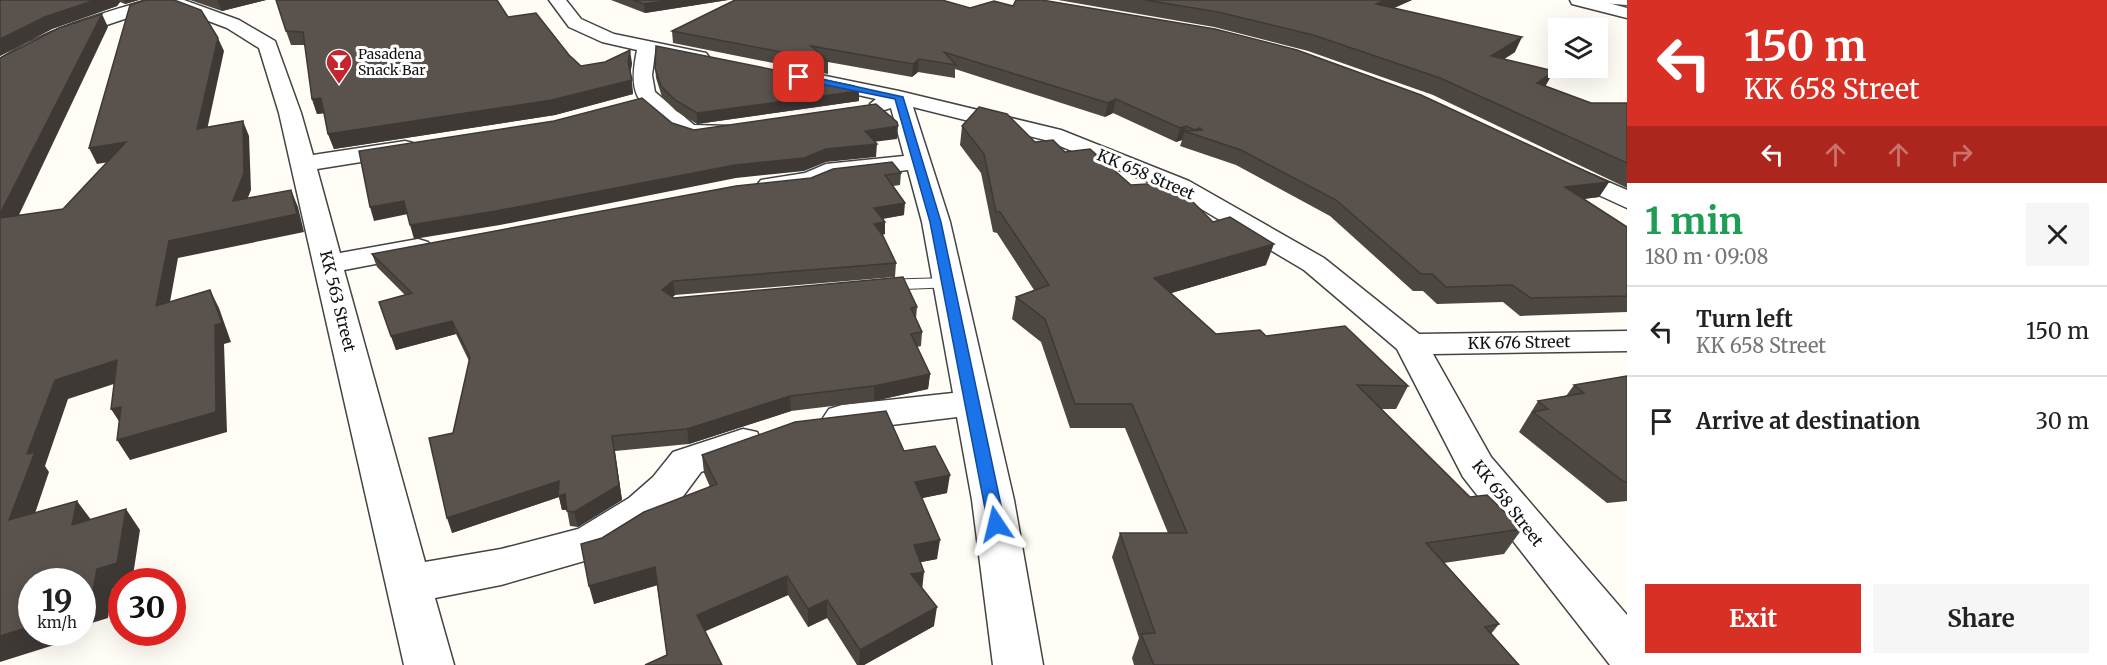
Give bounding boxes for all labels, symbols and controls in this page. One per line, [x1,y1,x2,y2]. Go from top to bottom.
map controls [1548,18,1608,78]
button: layers [1548,18,1608,78]
text: 150 m [1744,20,1866,72]
icon: left [1645,24,1723,102]
place label: Pasadena Snack Bar [358,45,426,79]
bar icon: Pasadena Snack Bar [324,47,354,85]
pin [773,51,824,102]
icon: arrive [782,60,815,93]
text: KK 658 Street [1744,72,1920,106]
icon: left [1756,138,1789,171]
icon: ahead [1819,138,1852,171]
icon: ahead [1882,138,1915,171]
icon: right [1945,138,1978,171]
street label: KK 658 Street [1094,144,1199,204]
text: 1 min [1645,199,1743,244]
button: close [2026,203,2089,266]
text: 180 m · 09:08 [1645,244,1768,269]
street label: KK 563 Street [316,248,360,354]
text: Turn left [1696,305,1793,333]
icon: left [1645,315,1678,348]
text: 150 m [2026,317,2089,345]
street label: KK 676 Street [1467,331,1571,353]
text: KK 658 Street [1696,333,1826,358]
icon: arrive [1645,405,1678,438]
text: Arrive at destination [1696,407,1920,435]
text: 30 m [2035,407,2089,435]
street label: KK 658 Street [1468,456,1548,551]
position arrow [964,492,1028,556]
speed limit sign: 30 [108,568,186,646]
text: 19 [41,581,73,619]
button: Exit [1645,584,1861,653]
button: Share [1873,584,2089,653]
text: km/h [37,613,77,632]

